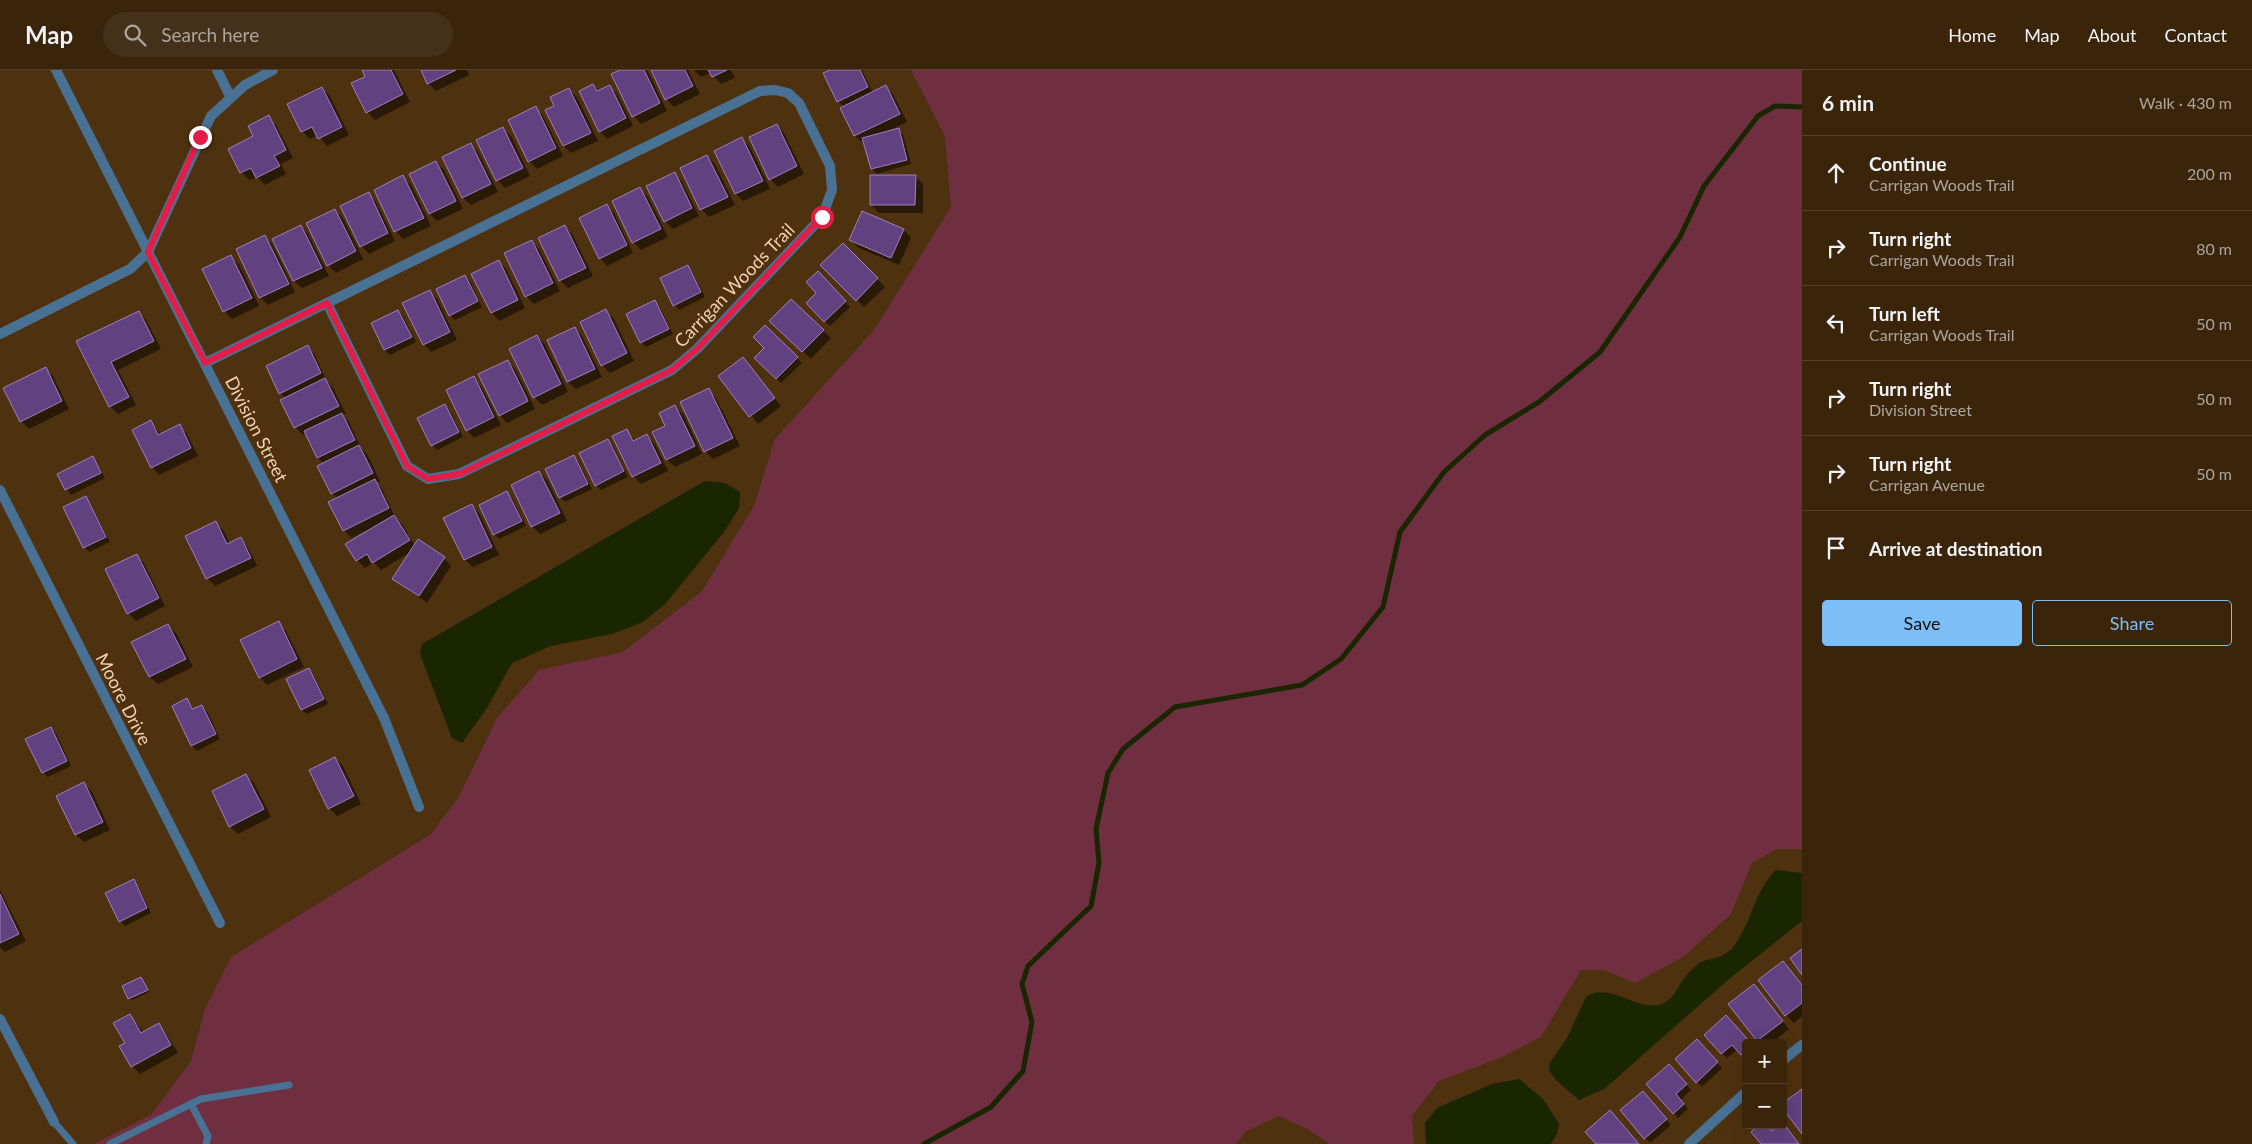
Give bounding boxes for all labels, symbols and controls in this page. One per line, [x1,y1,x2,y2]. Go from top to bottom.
search box [103,12,453,57]
text: Map [25,20,73,49]
icon: search [121,21,149,49]
text: Search here [161,23,259,46]
text: Home [1948,24,1996,46]
text: Map [2024,24,2060,46]
text: About [2088,24,2137,46]
text: Contact [2165,24,2227,46]
text: 6 min [1822,90,1874,115]
text: Walk · 430 m [2139,93,2232,112]
route end [189,126,212,149]
text: Continue [1869,152,1947,175]
icon: ahead [1822,159,1850,187]
text: 200 m [2187,164,2232,183]
text: Carrigan Woods Trail [1869,175,2014,194]
route start [811,206,834,229]
street label: Carrigan Woods Trail [669,218,799,352]
text: Turn right [1869,227,1951,250]
icon: right [1822,234,1850,262]
text: 80 m [2196,239,2232,258]
text: Carrigan Woods Trail [1869,250,2014,269]
text: Turn left [1869,302,1940,325]
icon: left [1822,309,1850,337]
text: 50 m [2196,314,2232,333]
text: Carrigan Woods Trail [1869,325,2014,344]
street label: Division Street [221,372,293,486]
text: Turn right [1869,377,1951,400]
icon: right [1822,384,1850,412]
text: 50 m [2196,389,2232,408]
text: Division Street [1869,400,1972,419]
text: Turn right [1869,452,1951,475]
icon: right [1822,459,1850,487]
text: 50 m [2196,464,2232,483]
text: Carrigan Avenue [1869,475,1985,494]
icon: arrive [1822,534,1850,562]
text: Arrive at destination [1869,537,2042,560]
button: Save [1822,600,2022,646]
button: Share [2032,600,2232,646]
street label: Moore Drive [91,649,157,749]
map controls [1742,1039,1787,1129]
button: + [1742,1039,1787,1084]
button: − [1742,1084,1787,1129]

